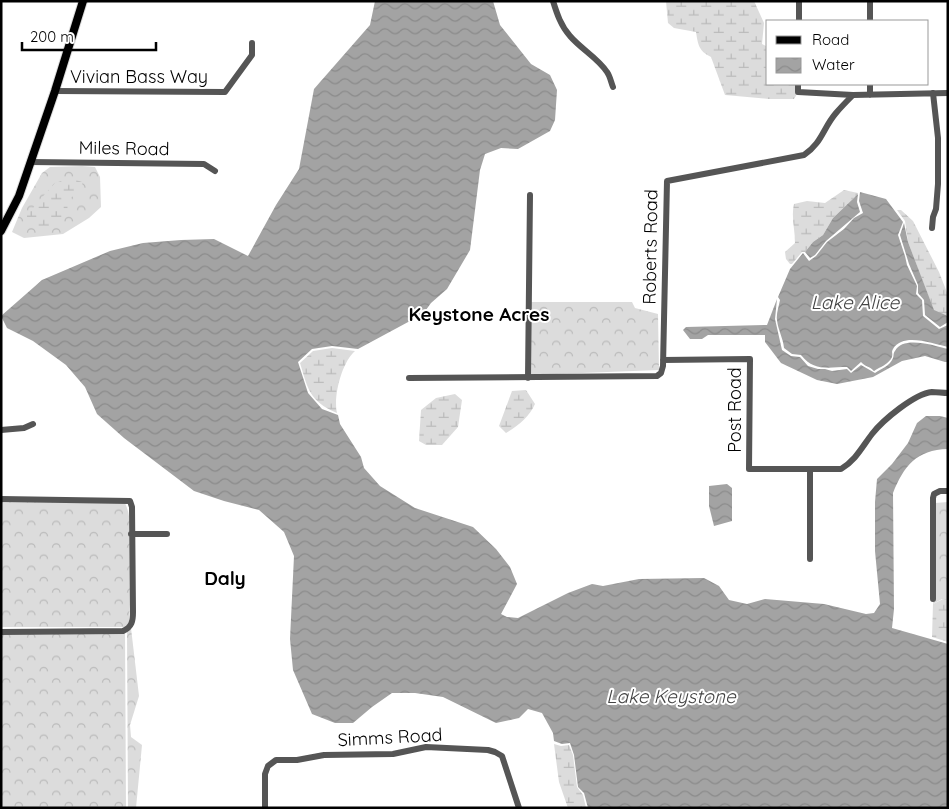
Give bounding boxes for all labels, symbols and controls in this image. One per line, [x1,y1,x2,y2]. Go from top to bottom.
scale bar [22,20,156,52]
legend [766,20,929,85]
text: 200 m [30,27,74,46]
text: Road [812,30,849,49]
text: Water [812,55,855,74]
street label: Vivian Bass Way [70,65,208,88]
street label: Miles Road [78,136,170,160]
street label: Roberts Road [637,189,663,305]
water label: Lake Alice [811,290,901,314]
district label: Keystone Acres [409,302,549,326]
street label: Post Road [723,367,746,453]
district label: Daly [204,566,246,590]
water label: Lake Keystone [606,684,737,708]
street label: Simms Road [337,723,443,751]

